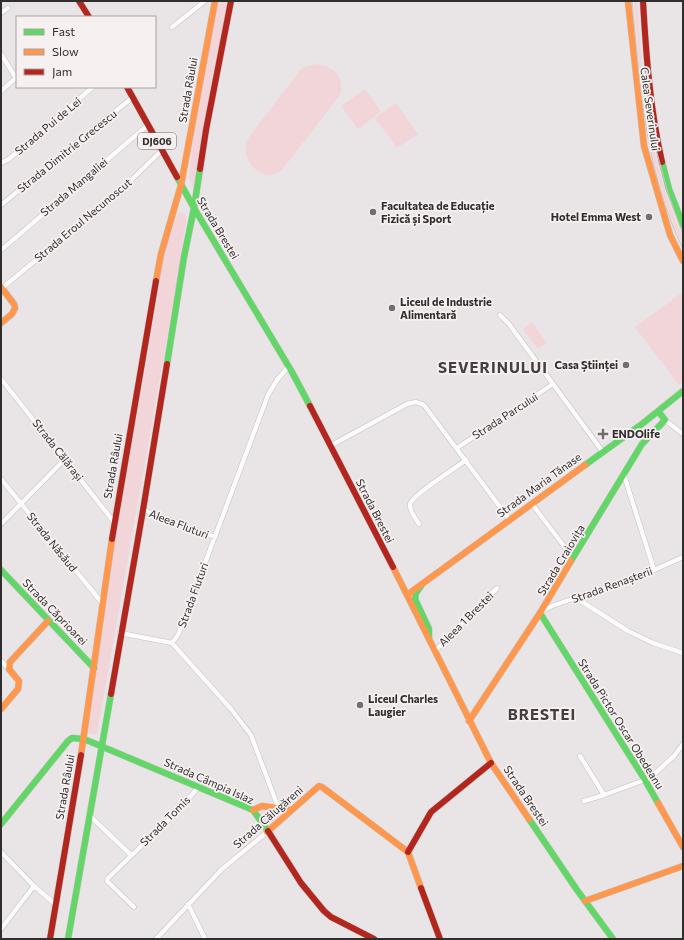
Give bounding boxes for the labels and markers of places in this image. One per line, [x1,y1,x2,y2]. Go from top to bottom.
place label: Facultatea de Educație Fizică și Sport [381,199,495,226]
marker: Facultatea de Educație Fizică și Sport [368,207,378,217]
place label: Hotel Emma West [551,210,641,223]
marker: Hotel Emma West [644,212,654,222]
place label: Liceul de Industrie Alimentară [400,295,492,321]
marker: Liceul de Industrie Alimentară [387,303,397,313]
place label: Casa Științei [555,358,618,372]
marker: Casa Științei [621,360,631,370]
place label: ENDOlife [612,427,660,440]
marker: ENDOlife [597,428,609,440]
place label: Liceul Charles Laugier [368,692,438,718]
marker: Liceul Charles Laugier [355,700,365,710]

